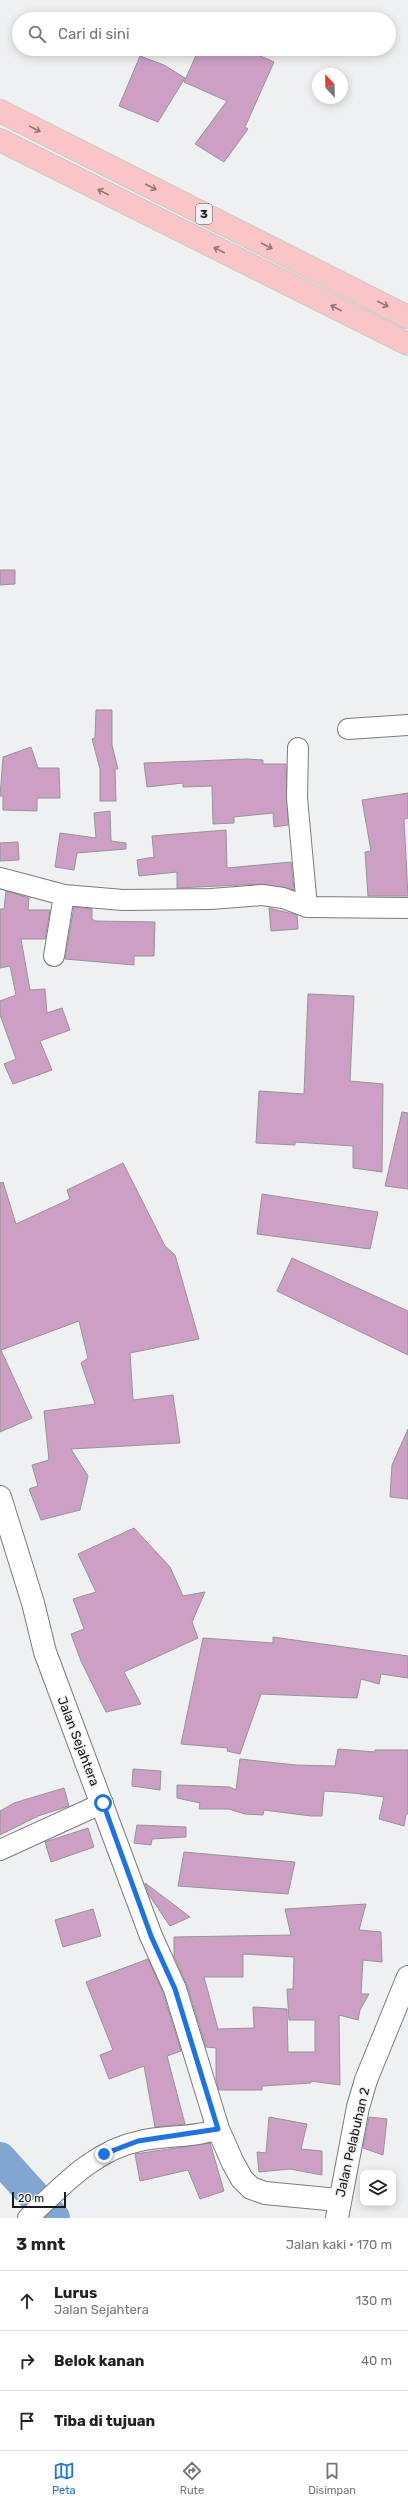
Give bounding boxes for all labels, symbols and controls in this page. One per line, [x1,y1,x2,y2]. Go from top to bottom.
search box [12,12,396,56]
icon: search [26,23,48,45]
text: Cari di sini [58,25,130,43]
north arrow [312,68,348,104]
one-way arrow [29,125,41,133]
one-way arrow [145,184,157,191]
one-way arrow [97,188,109,195]
road number: 3 [196,204,212,224]
one-way arrow [261,243,273,250]
one-way arrow [214,246,226,253]
one-way arrow [377,301,389,308]
one-way arrow [330,304,342,311]
street label: Jalan Sejahtera [55,1694,103,1788]
route start [94,1794,112,1812]
street label: Jalan Pelabuhan 2 [333,2086,372,2198]
route end [95,2145,113,2163]
map controls [360,2170,396,2206]
button: layers [360,2170,396,2206]
scale bar [12,2190,66,2209]
text: 20 m [18,2192,44,2205]
text: 3 mnt [16,2234,65,2254]
text: Jalan kaki · 170 m [286,2237,392,2252]
text: Lurus [54,2284,97,2302]
icon: ahead [16,2290,38,2312]
text: 130 m [356,2293,392,2308]
text: Jalan Sejahtera [54,2302,149,2317]
icon: right [16,2350,38,2372]
text: Belok kanan [54,2352,144,2370]
text: 40 m [361,2353,392,2368]
icon: arrive [16,2410,38,2432]
text: Tiba di tujuan [54,2412,155,2430]
tab: Peta [52,2460,76,2497]
tab: Rute [180,2460,204,2497]
tab: Disimpan [308,2460,356,2497]

